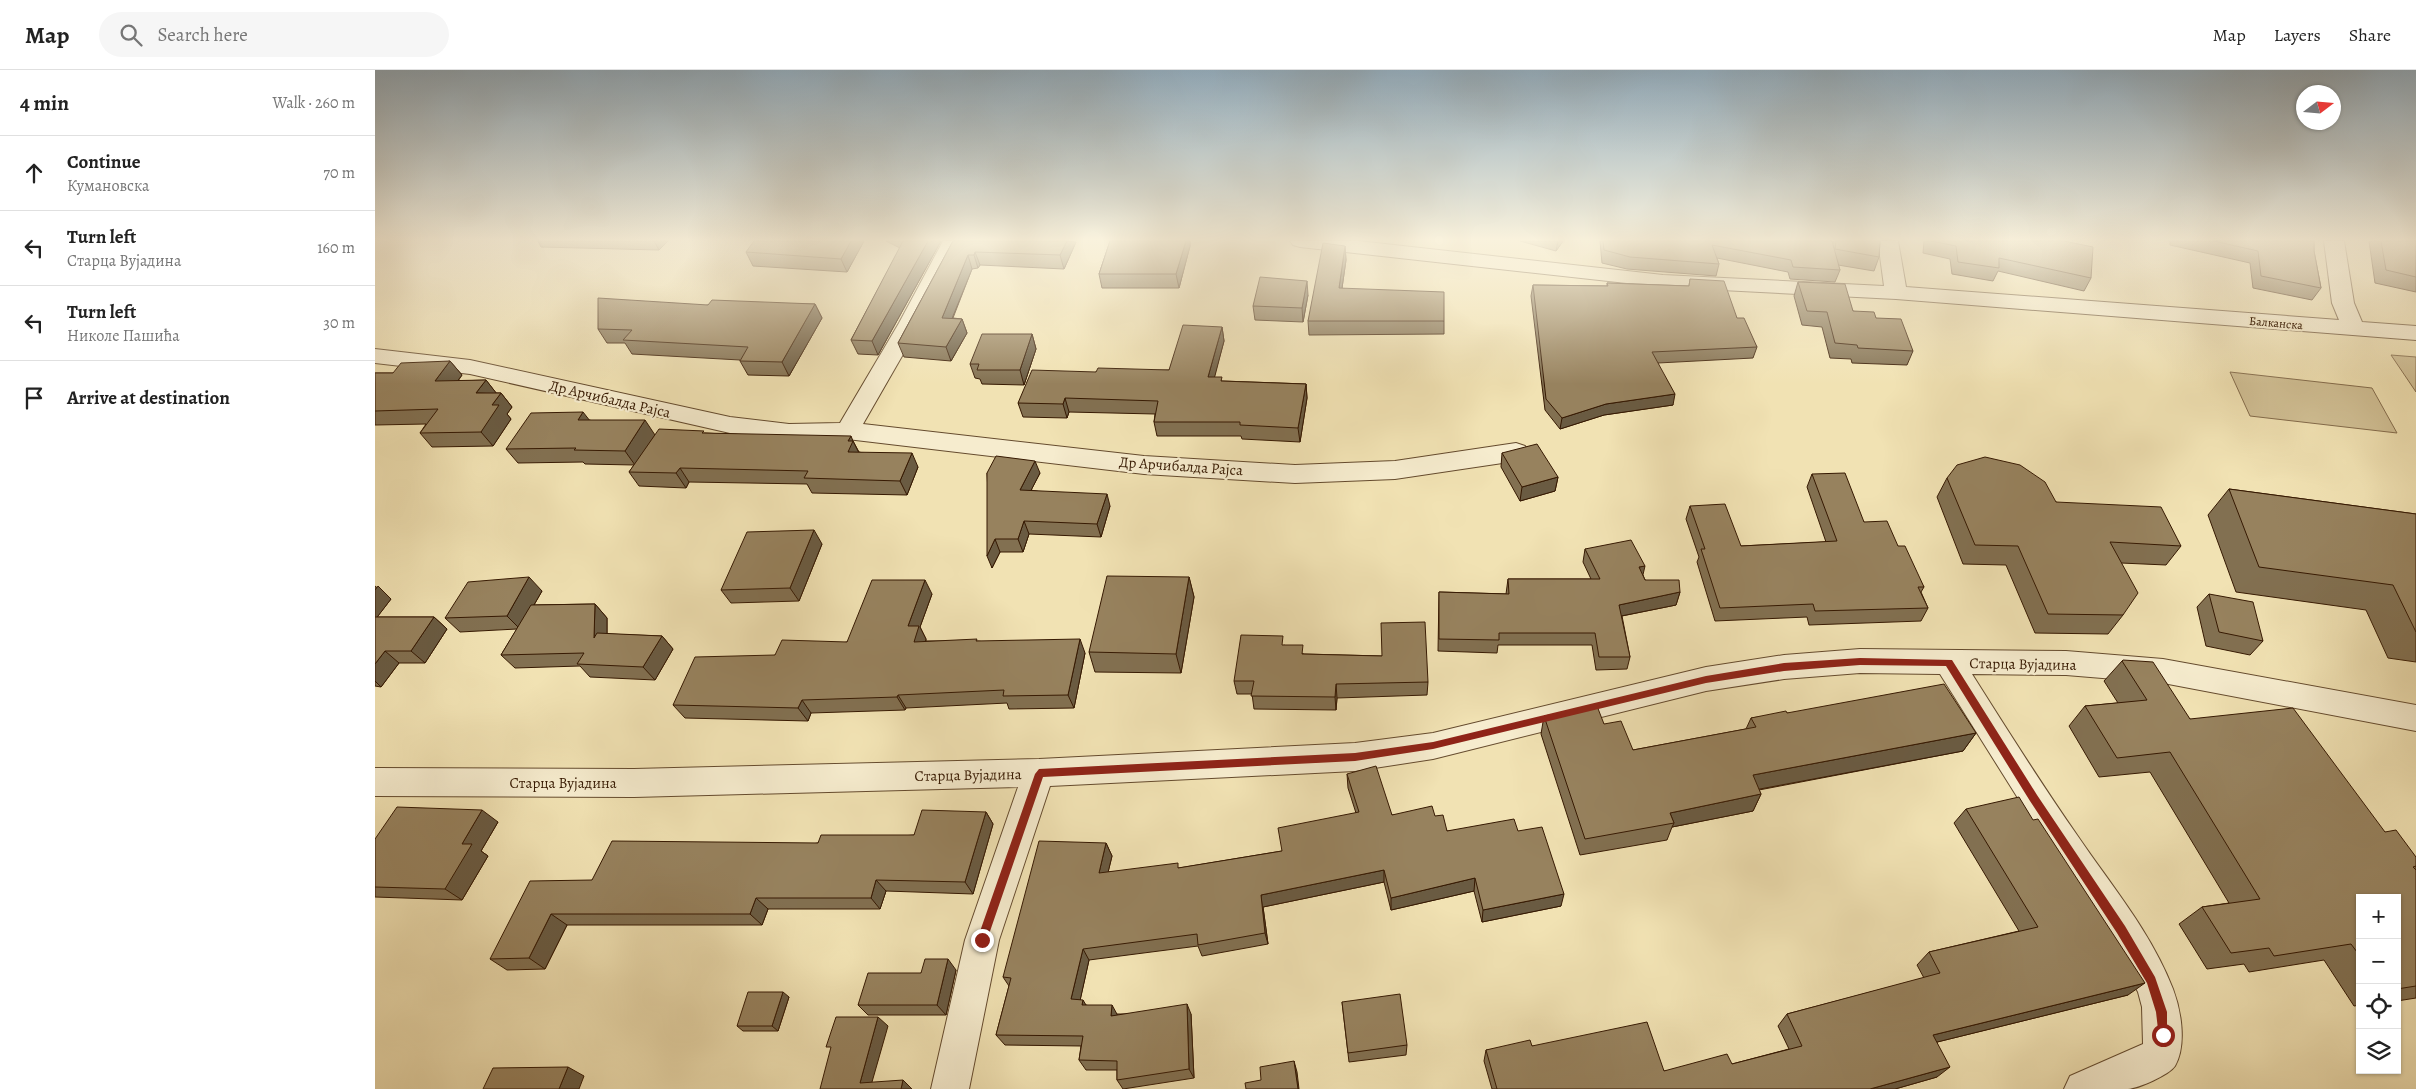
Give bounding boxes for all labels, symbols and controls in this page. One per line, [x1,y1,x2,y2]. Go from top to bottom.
search box [99,12,449,57]
text: Map [25,19,69,51]
icon: search [117,21,145,49]
text: Search here [157,22,248,48]
text: Map [2213,23,2246,47]
text: Layers [2274,23,2321,47]
text: Share [2349,23,2391,47]
north arrow [2296,85,2341,130]
text: 4 min [20,89,69,117]
text: Walk · 260 m [273,92,355,114]
text: Continue [67,149,141,175]
icon: ahead [20,159,48,187]
text: 70 m [323,162,355,184]
text: Кумановска [67,175,149,197]
text: Turn left [67,224,136,250]
icon: left [20,234,48,262]
text: 160 m [317,237,355,259]
text: Старца Вујадина [67,250,181,272]
text: Turn left [67,299,136,325]
icon: left [20,309,48,337]
text: 30 m [323,312,355,334]
street label: Балканска [2248,313,2304,333]
text: Николе Пашића [67,325,180,347]
street label: Др Арчибалда Рајса [547,375,673,423]
icon: arrive [20,384,48,412]
text: Arrive at destination [67,385,230,411]
street label: Др Арчибалда Рајса [1118,452,1244,480]
street label: Старца Вујадина [1969,653,2077,675]
street label: Старца Вујадина [914,764,1022,786]
street label: Старца Вујадина [509,773,617,793]
map controls [2356,894,2401,1074]
button: + [2356,894,2401,939]
route end [971,929,994,952]
button: − [2356,939,2401,984]
button: locate [2356,984,2401,1029]
route start [2152,1024,2175,1047]
button: layers [2356,1029,2401,1074]

